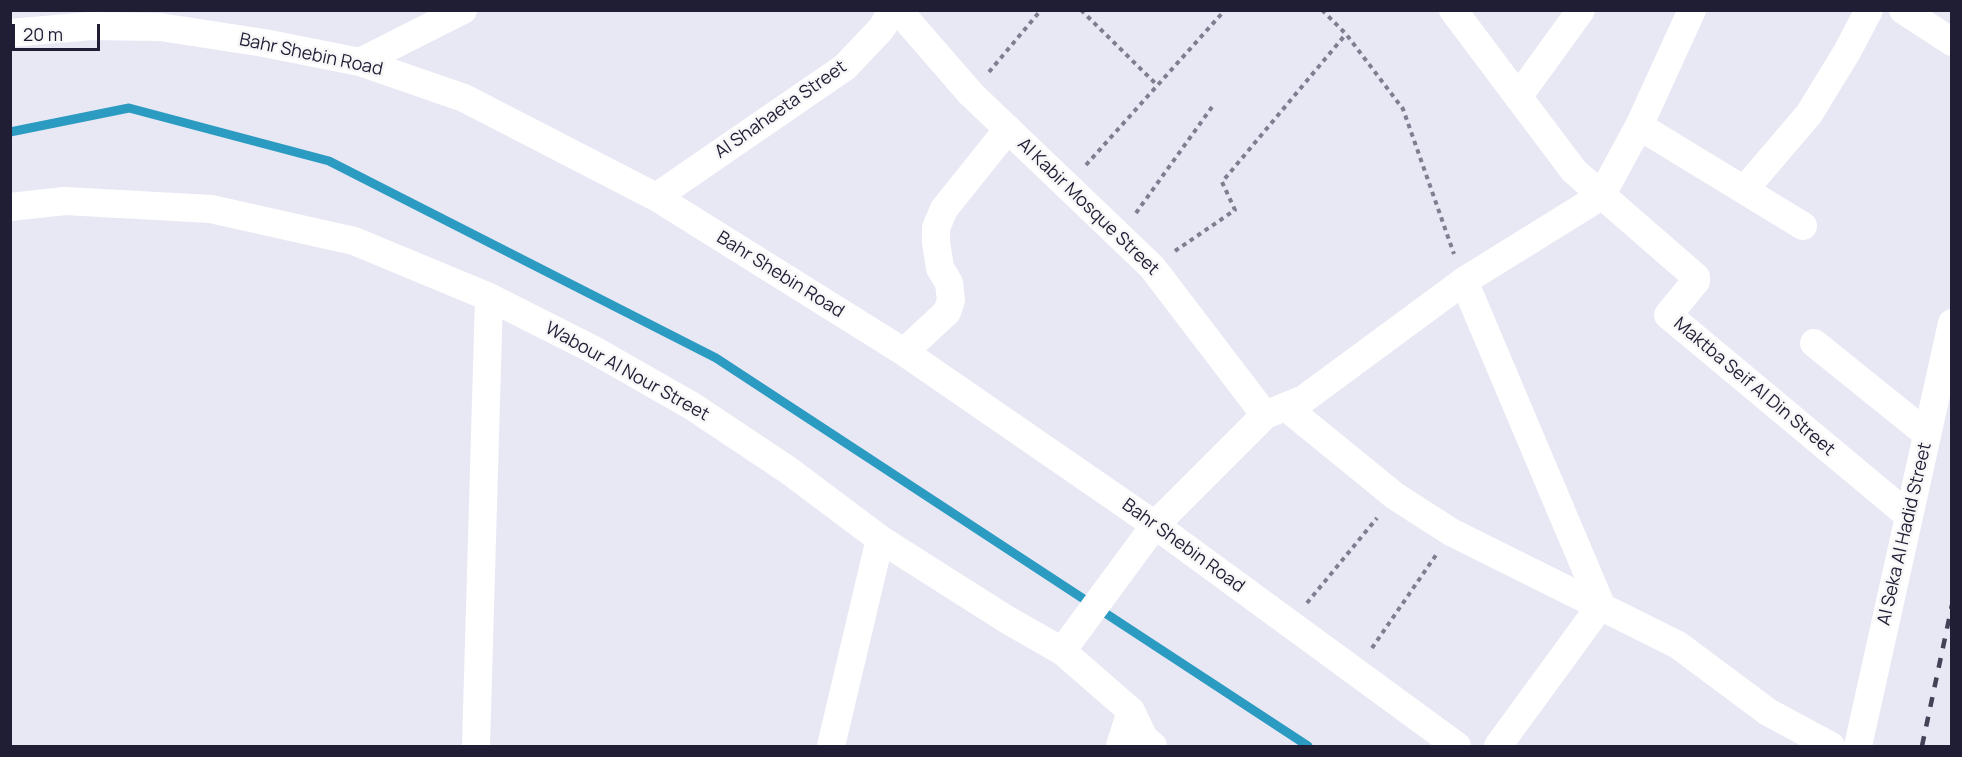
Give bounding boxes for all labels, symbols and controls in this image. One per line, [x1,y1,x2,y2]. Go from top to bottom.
scale bar [15,12,104,50]
text: 20 m [23,22,63,46]
street label: Bahr Shebin Road [237,29,385,81]
street label: Al Shahaeta Street [711,56,851,164]
street label: Al Kabir Mosque Street [1013,134,1163,280]
street label: Bahr Shebin Road [712,227,848,323]
street label: Maktba Seif Al Din Street [1669,313,1839,461]
street label: Wabour Al Nour Street [541,318,713,426]
street label: Al Seka Al Hadid Street [1873,441,1937,627]
street label: Bahr Shebin Road [1118,494,1248,598]

